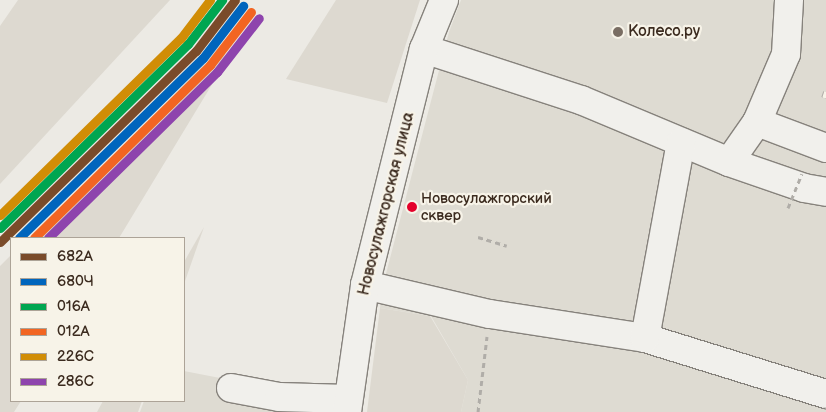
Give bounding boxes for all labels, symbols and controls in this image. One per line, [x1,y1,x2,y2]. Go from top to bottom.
place label: Колесо.ру [628,22,700,42]
marker: Колесо.ру [612,26,624,38]
street label: Новосулажгорская улица [355,110,419,298]
place label: Новосулажгорский сквер [421,189,552,224]
marker: Новосулажгорский сквер [407,202,417,212]
legend [10,237,185,402]
text: 682А [57,247,93,266]
text: 680Ч [57,272,94,291]
text: 016А [57,297,90,316]
text: 012А [57,322,90,341]
text: 226С [57,347,94,366]
text: 286С [57,372,94,391]

